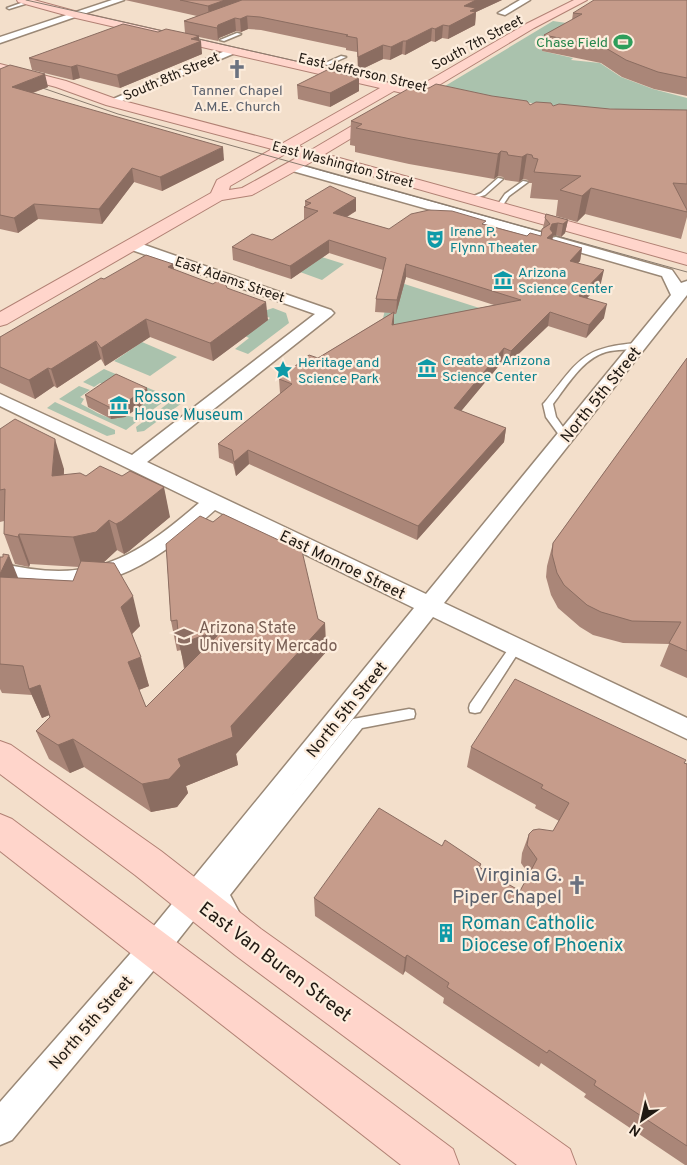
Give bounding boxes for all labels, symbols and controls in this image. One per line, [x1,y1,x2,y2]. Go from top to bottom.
street label: South 7th Street [429,12,526,75]
sports icon: Chase Field [612,31,634,53]
place label: Chase Field [536,35,608,52]
street label: South 8th Street [121,49,222,105]
street label: East Jefferson Street [296,50,429,97]
church icon: Tanner Chapel A.M.E. Church [226,58,248,80]
place label: Tanner Chapel A.M.E. Church [191,83,283,116]
street label: East Washington Street [270,138,415,193]
place label: Irene P. Flynn Theater [450,224,537,257]
theatre icon: Irene P. Flynn Theater [424,228,446,250]
street label: East Adams Street [172,254,287,307]
place label: Arizona Science Center [518,265,614,298]
museum icon: Arizona Science Center [492,269,514,291]
street label: North 5th Street [557,343,646,447]
place label: Create at Arizona Science Center [442,353,550,386]
place label: Heritage and Science Park [298,355,379,388]
museum icon: Create at Arizona Science Center [416,357,438,379]
place icon: Heritage and Science Park [272,359,294,381]
place label: Rosson House Museum [134,388,243,426]
museum icon: Rosson House Museum [108,394,130,416]
street label: East Monroe Street [276,527,408,605]
place label: Arizona State University Mercado [199,619,338,657]
school or university icon: Arizona State University Mercado [173,625,195,647]
street label: North 5th Street [303,658,392,762]
place label: Virginia G. Piper Chapel [452,864,562,910]
church icon: Virginia G. Piper Chapel [566,874,588,896]
street label: East Van Buren Street [194,897,356,1028]
place label: Roman Catholic Diocese of Phoenix [461,912,624,958]
building icon: Roman Catholic Diocese of Phoenix [435,922,457,944]
street label: North 5th Street [45,972,138,1074]
north arrow [617,1095,667,1145]
text: N [627,1120,644,1139]

